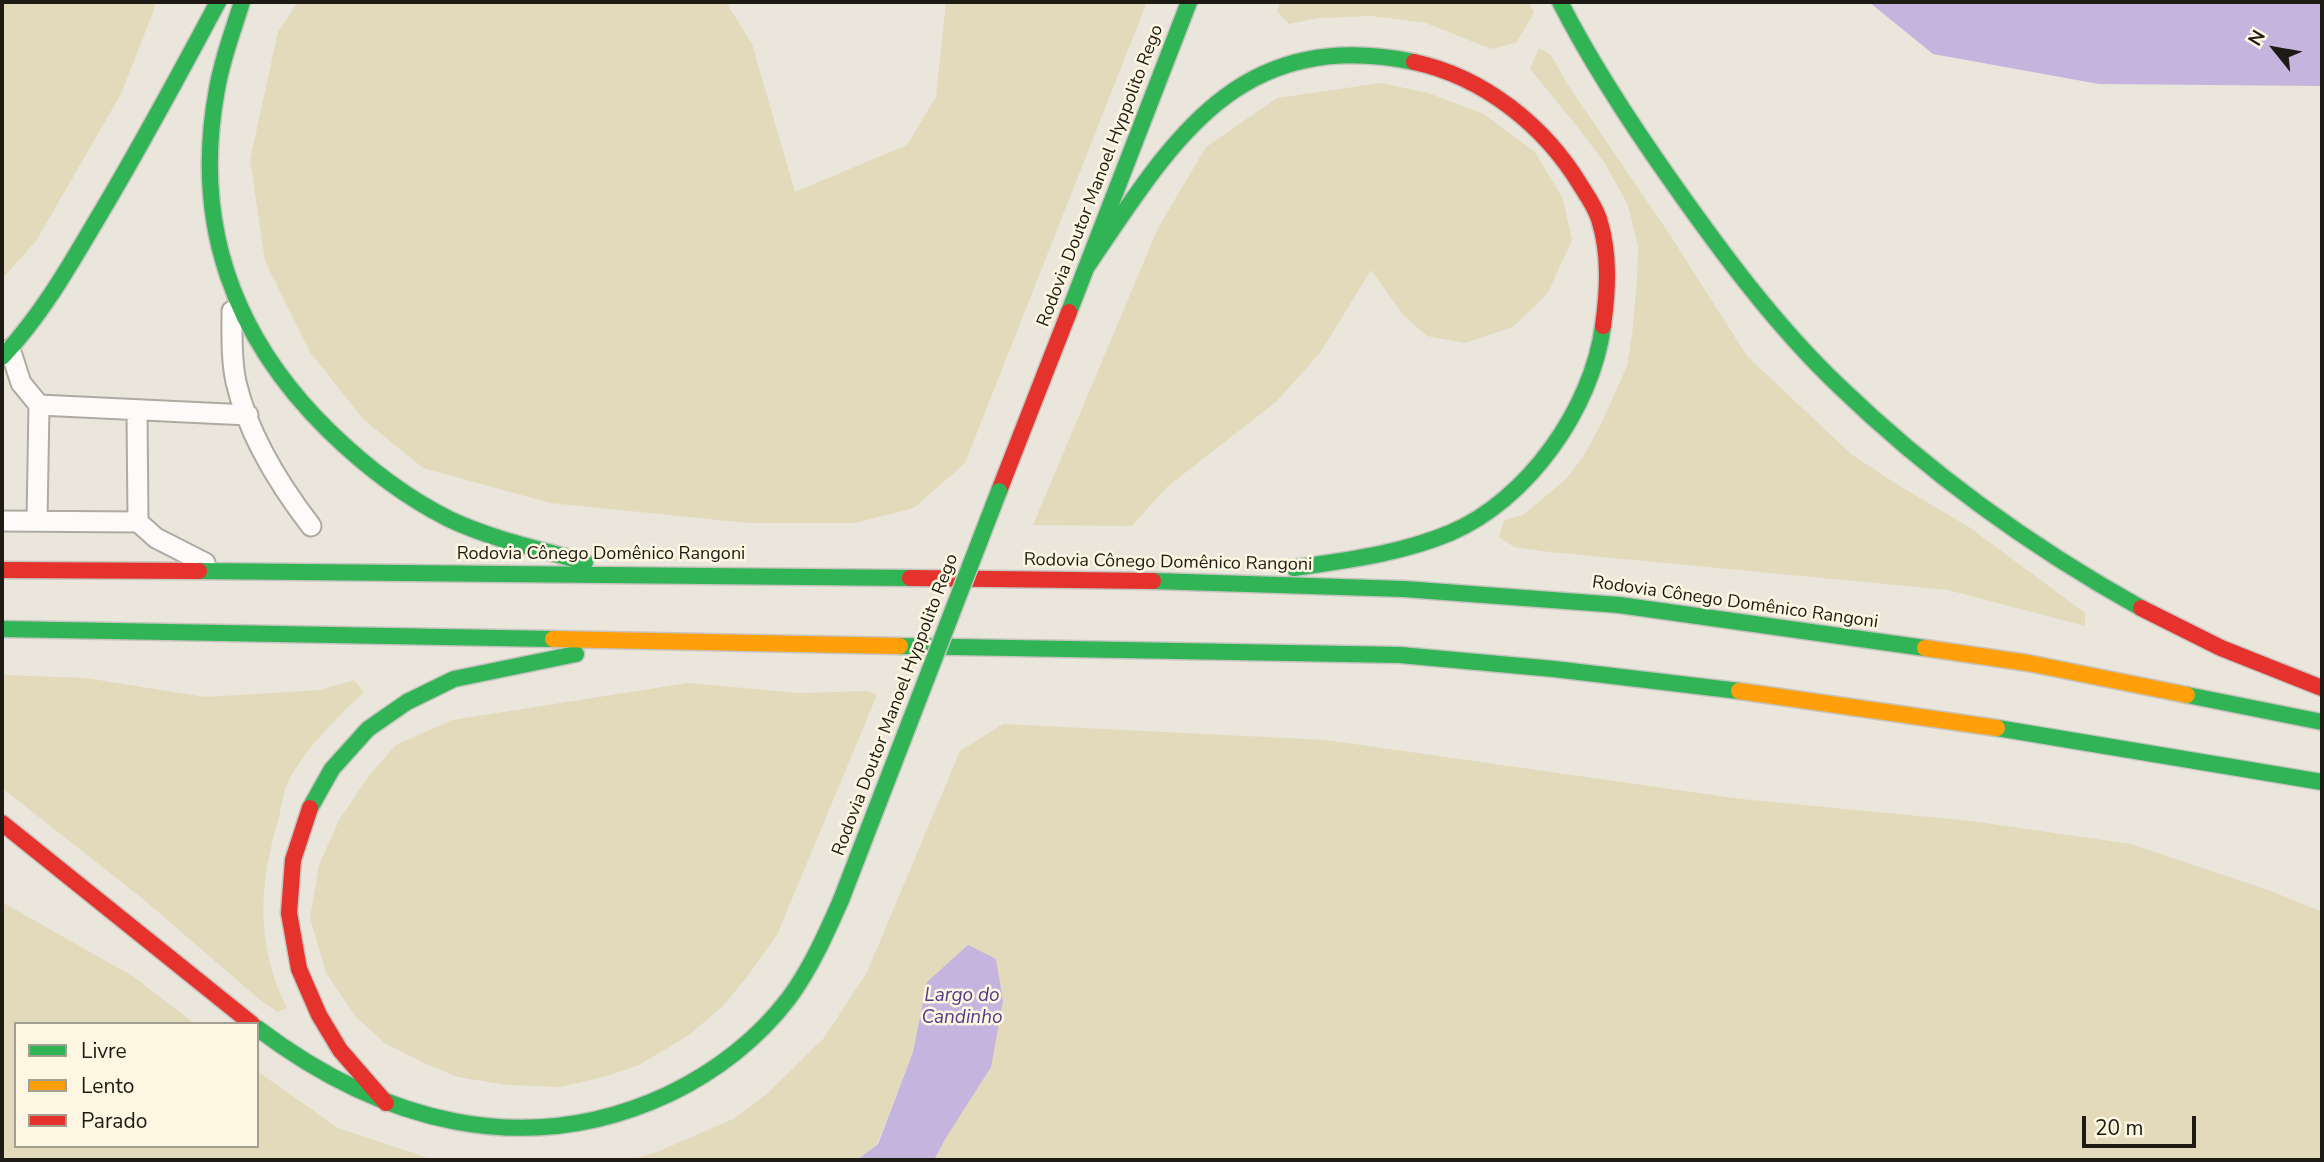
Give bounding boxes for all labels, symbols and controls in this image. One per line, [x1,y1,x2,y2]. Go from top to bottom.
north arrow [2240,14,2310,84]
street label: Rodovia Doutor Manoel Hyppolito Rego [1033,22,1169,330]
text: N [2242,25,2272,51]
street label: Rodovia Cônego Domênico Rangoni [457,544,745,566]
street label: Rodovia Cônego Domênico Rangoni [1024,550,1312,576]
street label: Rodovia Doutor Manoel Hyppolito Rego [828,551,964,859]
street label: Rodovia Cônego Domênico Rangoni [1591,572,1879,634]
water label: Largo do Candinho [922,985,1002,1029]
legend [14,1022,259,1148]
text: Livre [81,1037,127,1065]
text: Lento [81,1072,134,1100]
scale bar [2086,1102,2200,1146]
text: Parado [81,1107,147,1135]
text: 20 m [2095,1114,2144,1142]

